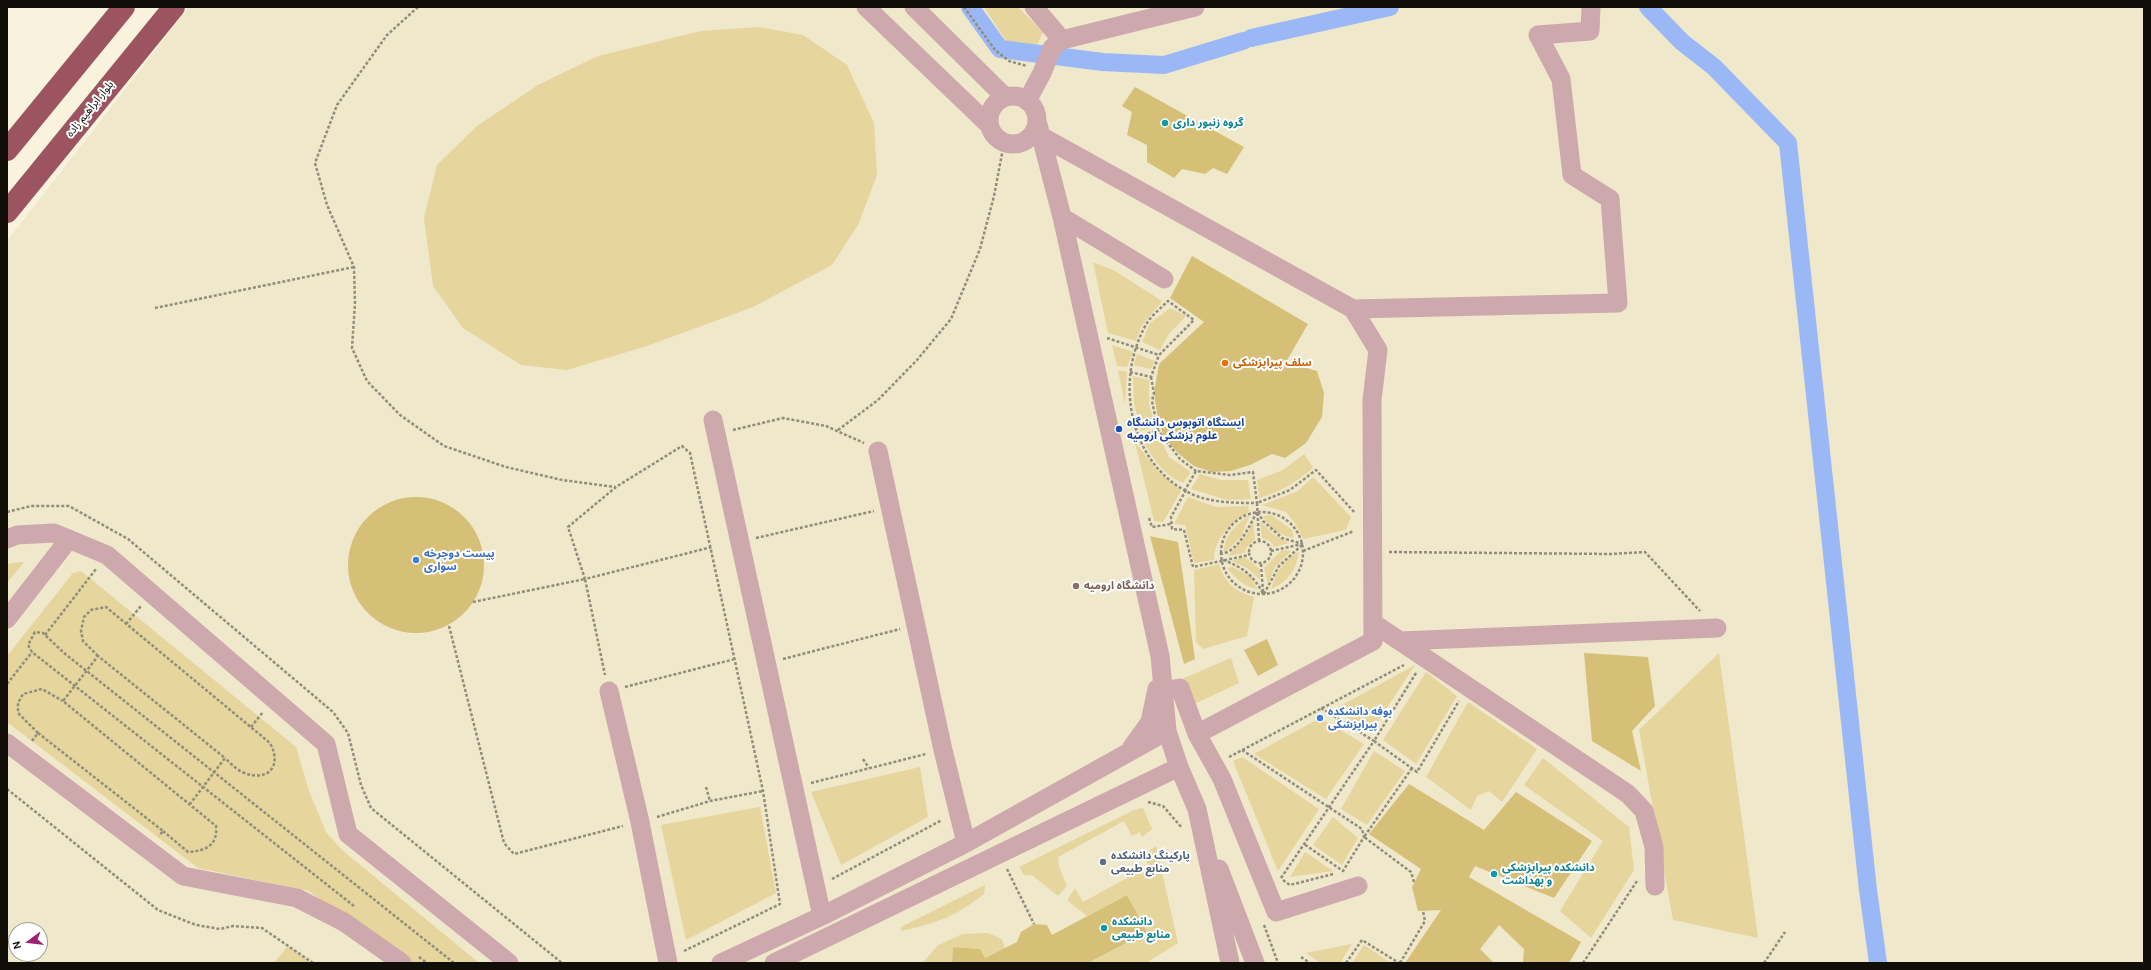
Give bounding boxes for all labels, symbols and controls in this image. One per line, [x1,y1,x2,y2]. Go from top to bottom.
street label: بلوار ابراهیم زاده [63,78,117,140]
place label: گروه زنبور داری [1173,116,1244,130]
marker: گروه زنبور داری [1160,118,1170,128]
place label: سلف پیراپزشکی [1233,356,1312,370]
marker: سلف پیراپزشکی [1220,358,1230,368]
place label: ایستگاه اتوبوس دانشگاه علوم پزشکی ارومیه [1127,416,1244,442]
marker: ایستگاه اتوبوس دانشگاه علوم پزشکی ارومیه [1114,424,1124,434]
place label: پیست دوچرخه سواری [424,547,495,573]
marker: پیست دوچرخه سواری [411,555,421,565]
place label: دانشگاه ارومیه [1084,579,1154,593]
marker: دانشگاه ارومیه [1071,581,1081,591]
place label: بوفه دانشکده پیراپزشکی [1328,705,1392,731]
marker: بوفه دانشکده پیراپزشکی [1315,713,1325,723]
place label: پارکینگ دانشکده منابع طبیعی [1111,849,1190,875]
marker: پارکینگ دانشکده منابع طبیعی [1098,857,1108,867]
place label: دانشکده پیراپزشکی و بهداشت [1502,861,1595,887]
marker: دانشکده پیراپزشکی و بهداشت [1489,869,1499,879]
place label: دانشکده منابع طبیعی [1112,915,1170,941]
north arrow [8,922,48,962]
marker: دانشکده منابع طبیعی [1099,923,1109,933]
text: N [10,939,24,950]

